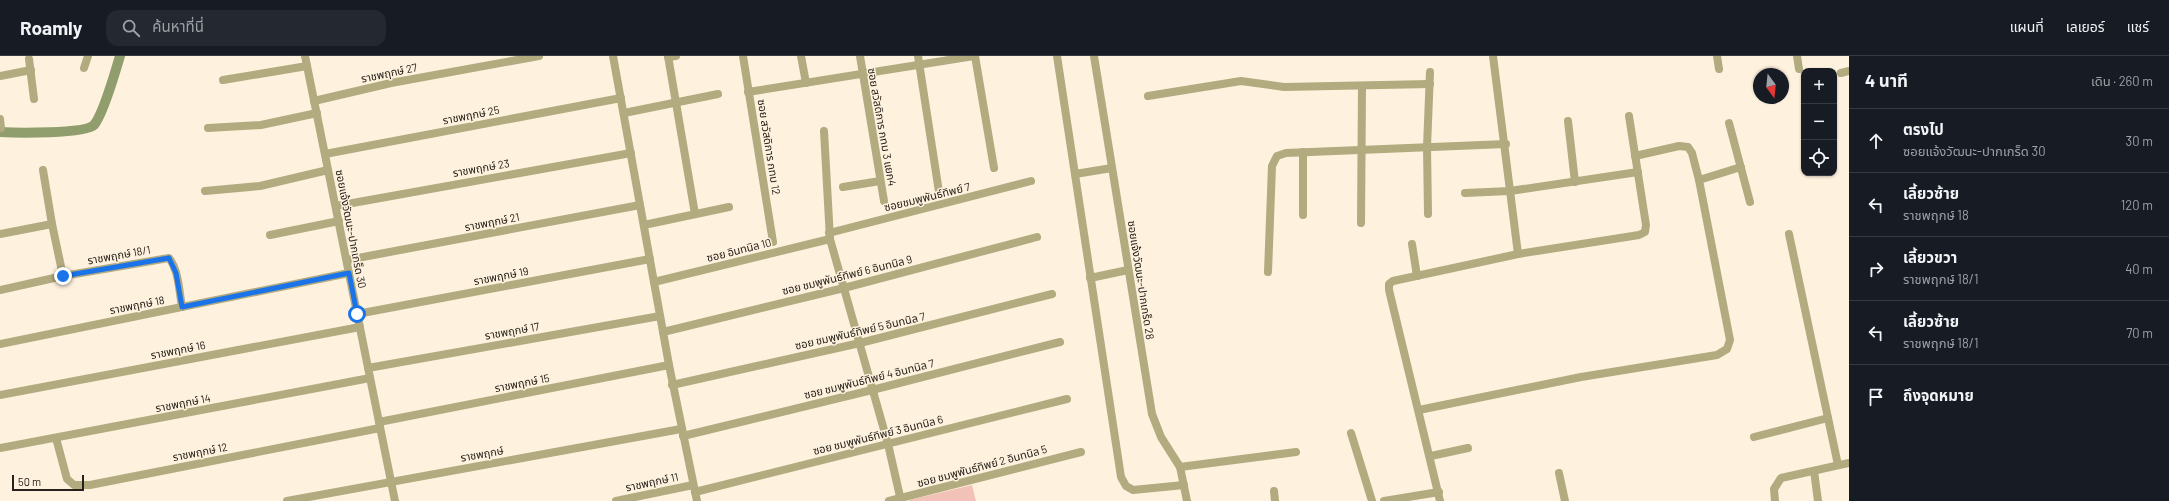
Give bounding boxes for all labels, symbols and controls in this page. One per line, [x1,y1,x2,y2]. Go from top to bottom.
search box [106,10,386,46]
text: Roamly [20,16,82,39]
icon: search [120,17,142,39]
text: ค้นหาที่นี่ [152,17,204,35]
text: แผนที่ [2010,18,2044,35]
text: เลเยอร์ [2066,18,2105,35]
text: แชร์ [2127,18,2149,35]
street label: ราชพฤกษ์ 27 [360,60,418,85]
street label: ซอย สวัสดิการ กทม 3 แยก4 [866,67,899,187]
north arrow [1753,68,1789,104]
map controls [1801,68,1837,176]
button: + [1801,68,1837,104]
text: 4 นาที [1865,70,1908,90]
text: เดิน · 260 m [2091,73,2153,89]
street label: ซอย สวัสดิการ กทม 12 [756,98,783,196]
street label: ราชพฤกษ์ 25 [441,103,501,126]
button: − [1801,104,1837,140]
text: ตรงไป [1903,120,1944,138]
icon: ahead [1865,130,1887,152]
text: 30 m [2126,133,2153,149]
button: locate [1801,140,1837,176]
text: ซอยแจ้งวัฒนะ-ปากเกร็ด 30 [1903,143,2046,159]
street label: ราชพฤกษ์ 23 [451,156,510,179]
street label: ซอยแจ้งวัฒนะ-ปากเกร็ด 30 [334,168,369,289]
street label: ซอยชมพูพันธ์ทิพย์ 7 [883,180,971,214]
text: เลี้ยวซ้าย [1903,184,1959,202]
icon: left [1865,194,1887,216]
text: 120 m [2121,197,2153,213]
text: ราชพฤกษ์ 18 [1903,207,1969,223]
street label: ราชพฤกษ์ 21 [463,210,520,233]
street label: ซอยแจ้งวัฒนะ-ปากเกร็ด 28 [1126,219,1157,341]
street label: ซอย อินทนิล 10 [705,235,773,264]
street label: ราชพฤกษ์ 18/1 [86,243,151,266]
text: เลี้ยวขวา [1903,248,1957,266]
street label: ซอย ชมพูพันธ์ทิพย์ 6 อินทนิล 9 [780,252,914,298]
icon: right [1865,258,1887,280]
text: 40 m [2125,261,2153,277]
street label: ราชพฤกษ์ 19 [472,264,530,287]
route end [54,267,72,285]
text: ราชพฤกษ์ 18/1 [1903,271,1978,287]
street label: ราชพฤกษ์ 18 [108,293,166,316]
route start [348,305,366,323]
street label: ซอย ชมพูพันธ์ทิพย์ 5 อินทนิล 7 [794,309,926,353]
text: เลี้ยวซ้าย [1903,312,1959,330]
street label: ราชพฤกษ์ 17 [484,319,540,342]
icon: left [1865,322,1887,344]
text: 70 m [2126,325,2153,341]
text: ราชพฤกษ์ 18/1 [1903,335,1978,351]
street label: ราชพฤกษ์ 16 [149,338,207,361]
street label: ซอย ชมพูพันธ์ทิพย์ 4 อินทนิล 7 [803,356,935,402]
street label: ราชพฤกษ์ 15 [493,371,551,394]
icon: arrive [1865,386,1887,408]
text: ถึงจุดหมาย [1903,386,1974,404]
street label: ราชพฤกษ์ 14 [154,391,212,414]
street label: ซอย ชมพูพันธ์ทิพย์ 3 อินทนิล 6 [812,412,945,458]
street label: ราชพฤกษ์ 12 [171,440,229,463]
street label: ซอย ชมพูพันธ์ทิพย์ 2 อินทนิล 5 [916,442,1049,490]
street label: ราชพฤกษ์ [459,443,505,464]
street label: ราชพฤกษ์ 11 [624,470,680,493]
scale bar [12,473,84,492]
text: 50 m [18,475,41,488]

